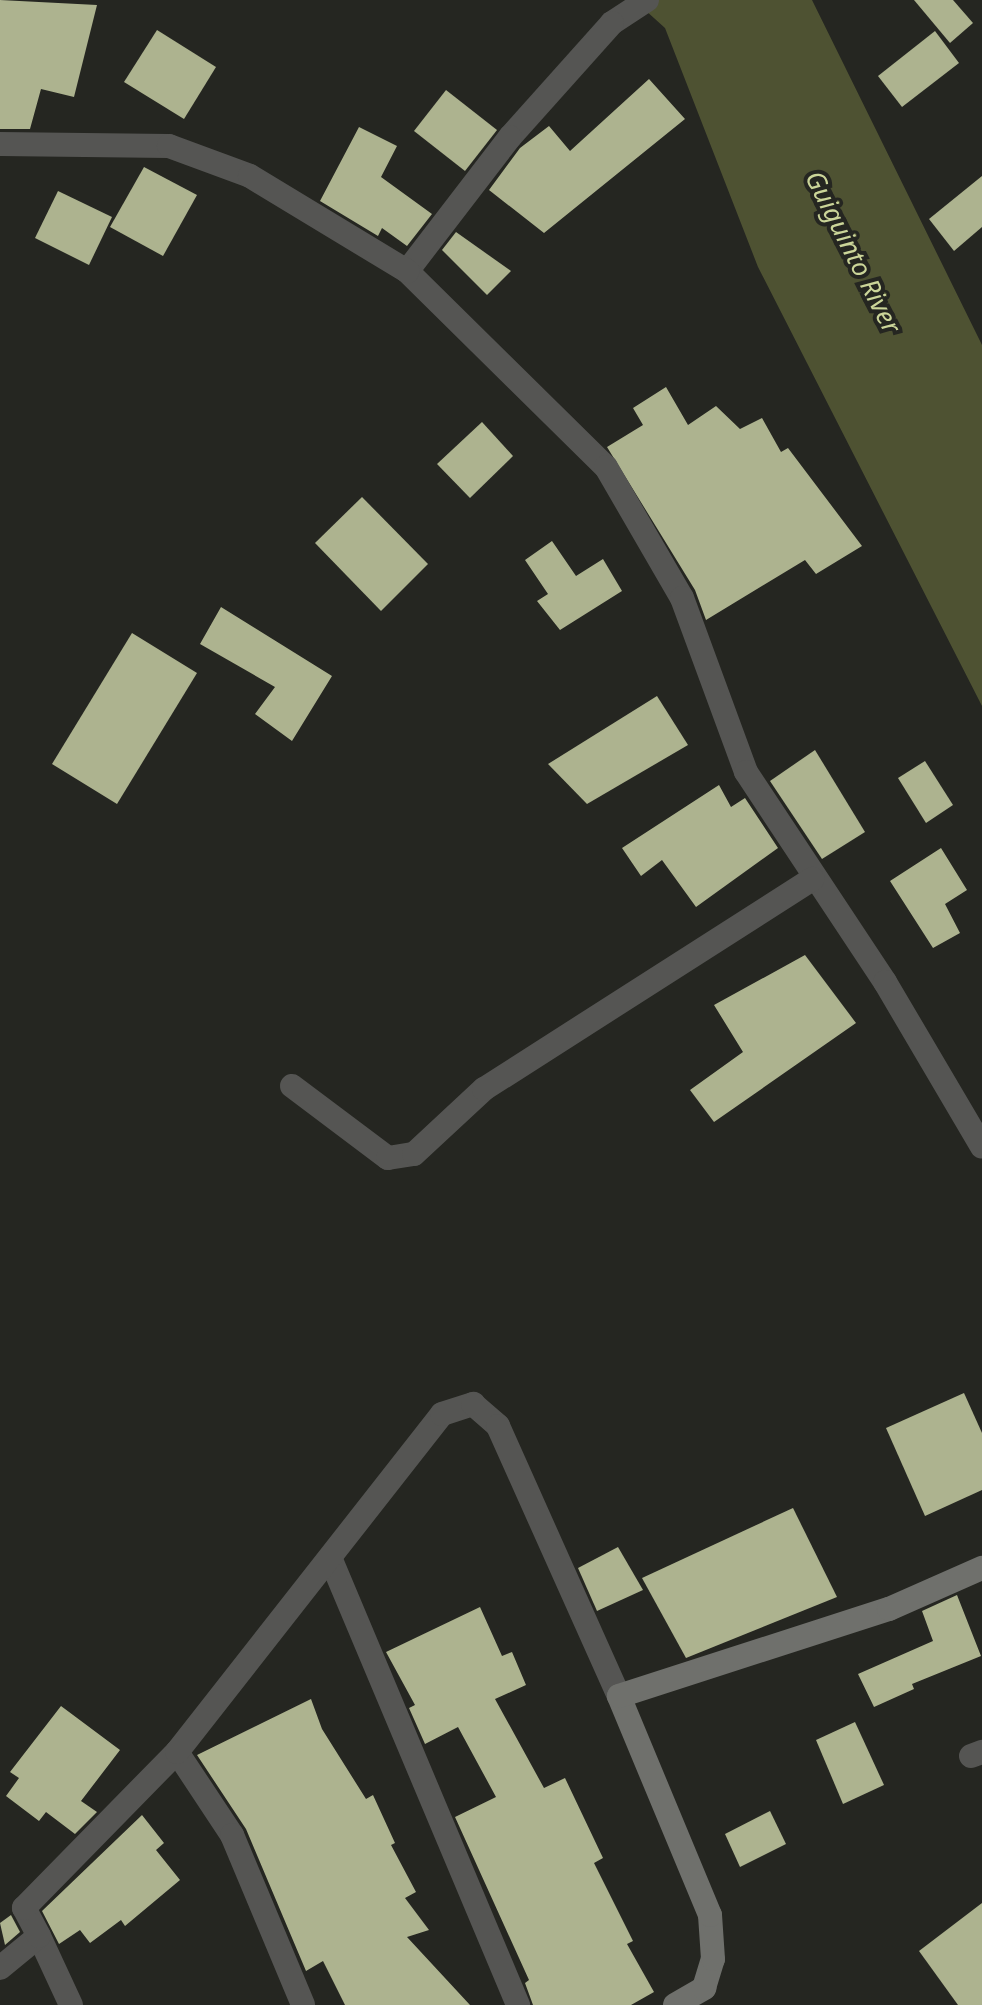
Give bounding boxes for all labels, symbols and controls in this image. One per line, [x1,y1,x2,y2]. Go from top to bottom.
water label: Guiguinto River [799,165,907,339]

